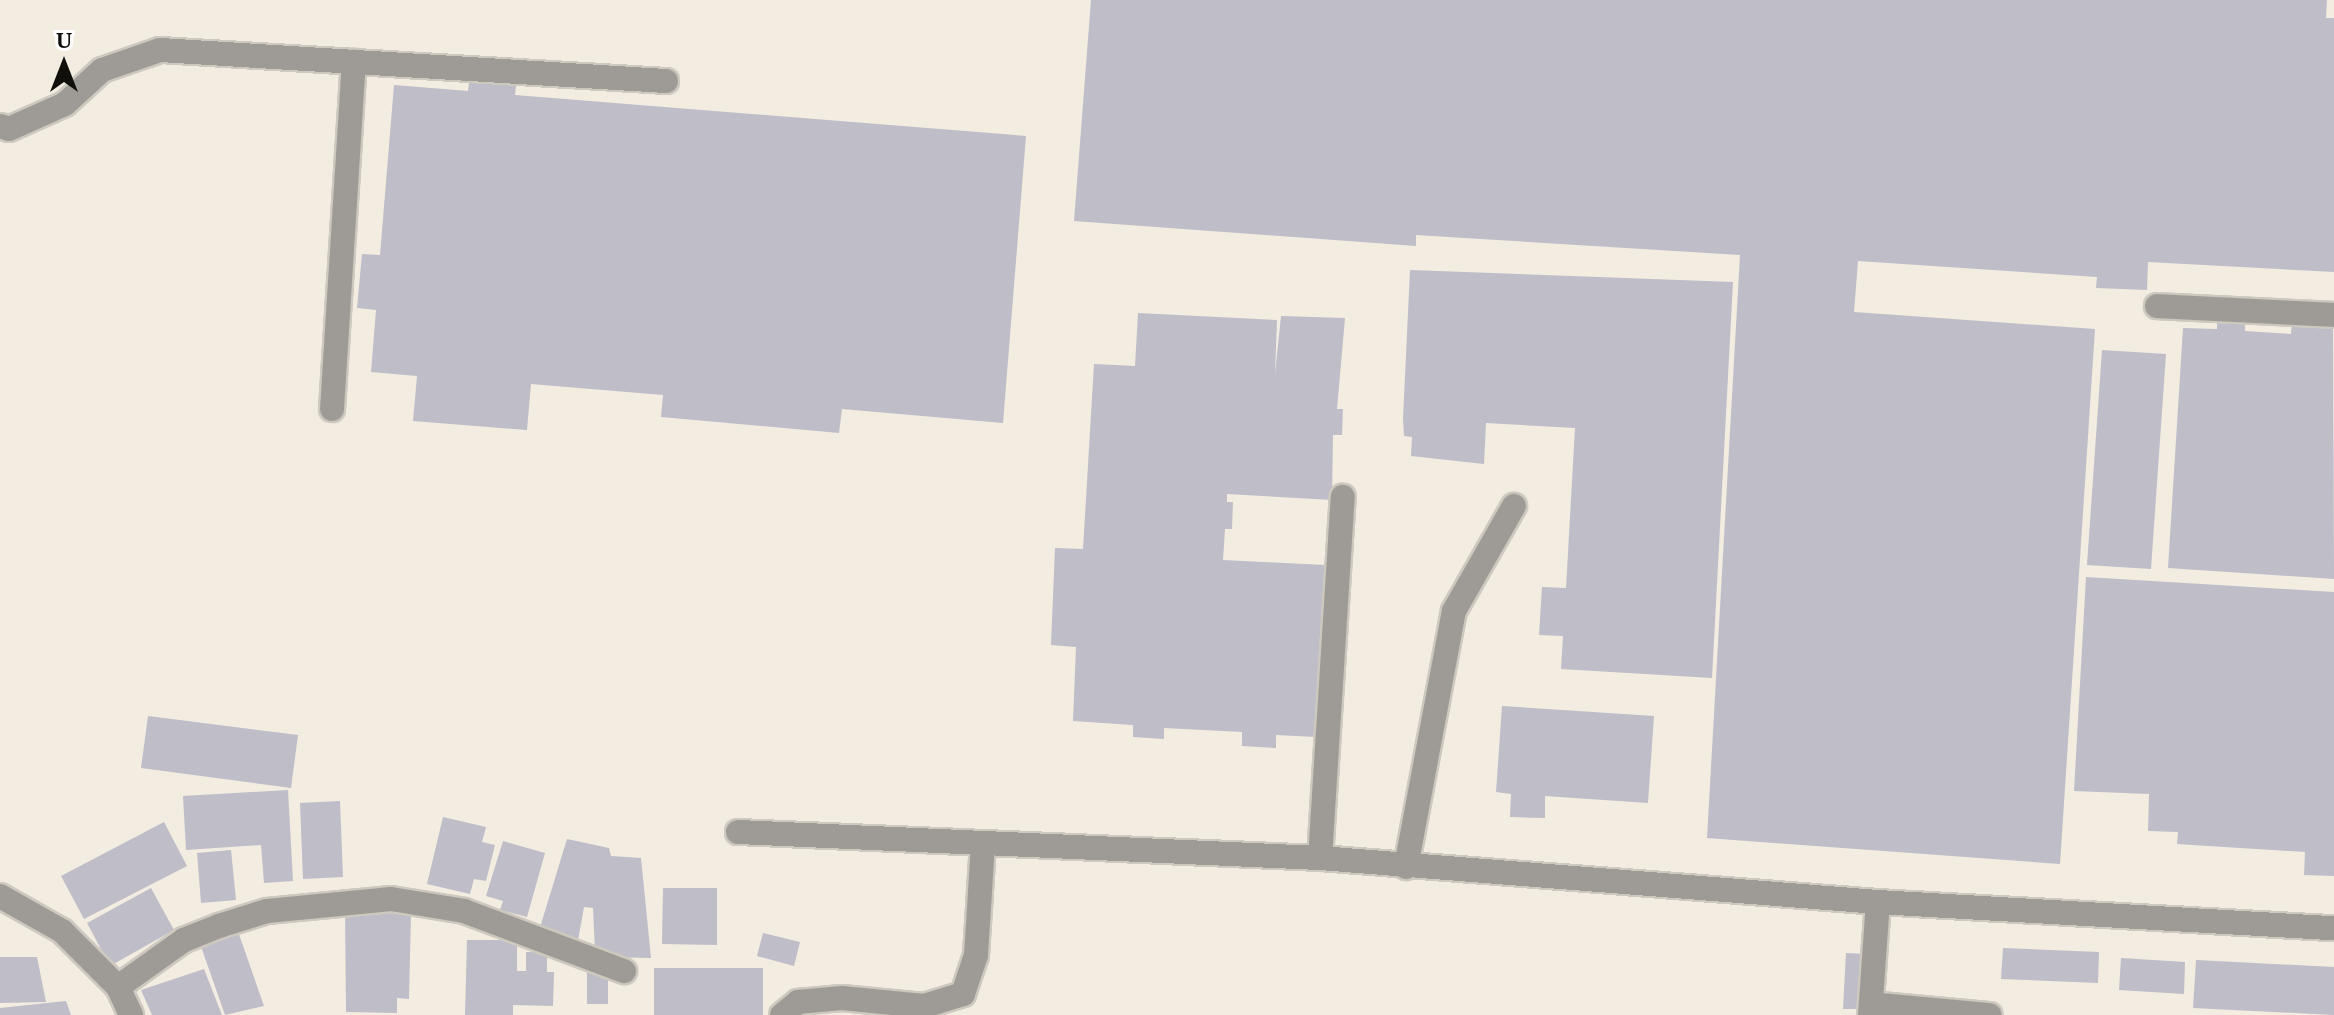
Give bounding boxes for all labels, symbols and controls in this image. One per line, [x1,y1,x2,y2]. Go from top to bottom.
north arrow [24,24,104,104]
text: U [56,25,72,54]

